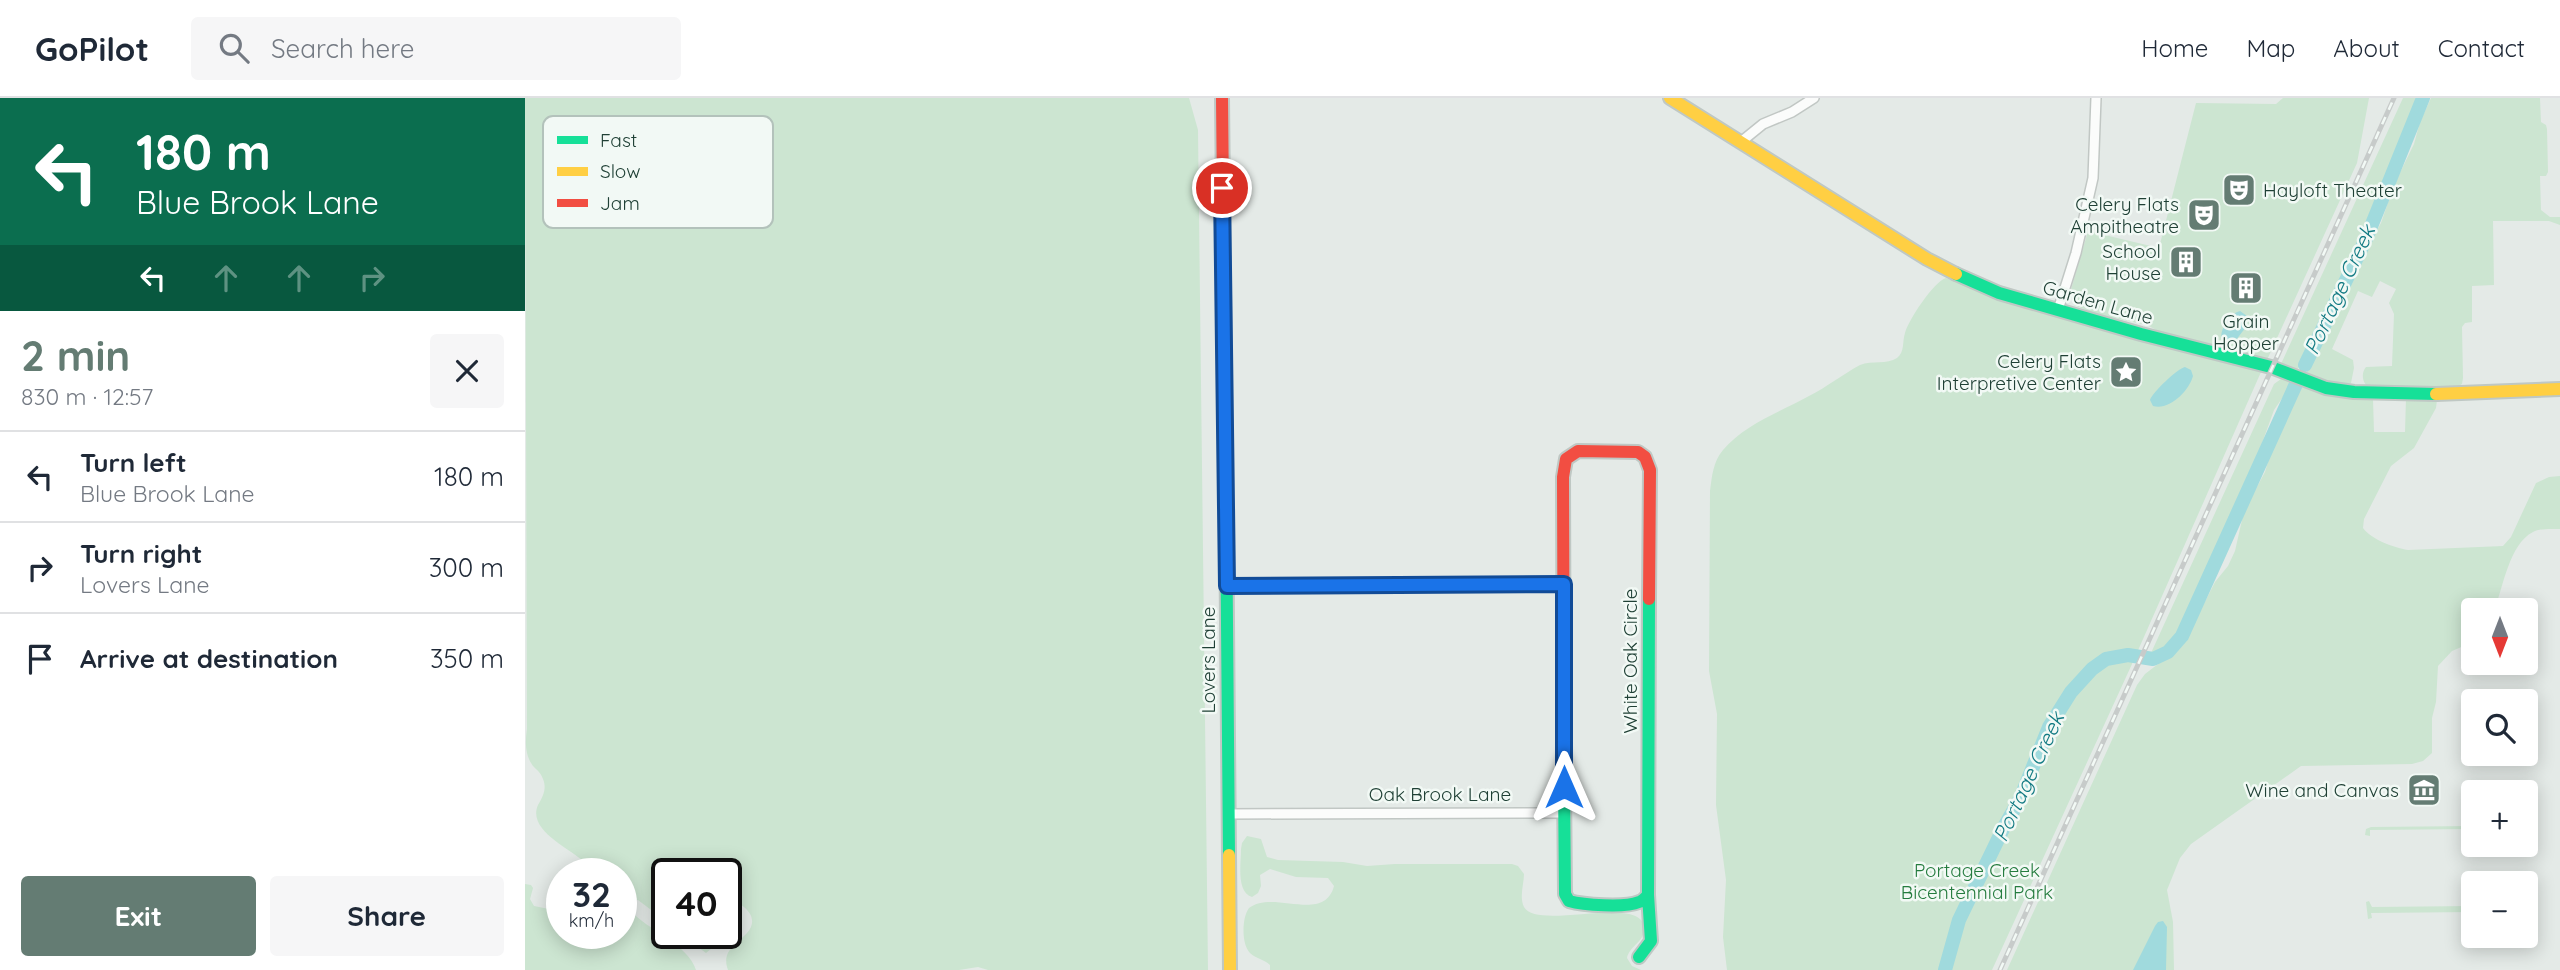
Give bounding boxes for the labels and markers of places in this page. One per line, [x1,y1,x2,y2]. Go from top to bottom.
pin [1192,158,1252,218]
theatre icon: Hayloft Theater [2220,171,2258,209]
place label: Hayloft Theater [2263,178,2403,202]
place label: Celery Flats Ampitheatre [2070,192,2179,238]
theatre icon: Celery Flats Ampitheatre [2185,196,2223,234]
place label: School House [2102,239,2161,285]
building icon: School House [2167,243,2205,281]
building icon: Grain Hopper [2227,269,2265,307]
place label: Grain Hopper [2213,309,2280,355]
place label: Celery Flats Interpretive Center [1937,349,2102,395]
place icon: Celery Flats Interpretive Center [2107,353,2145,391]
museum icon: Wine and Canvas [2405,771,2443,809]
place label: Wine and Canvas [2245,778,2399,802]

